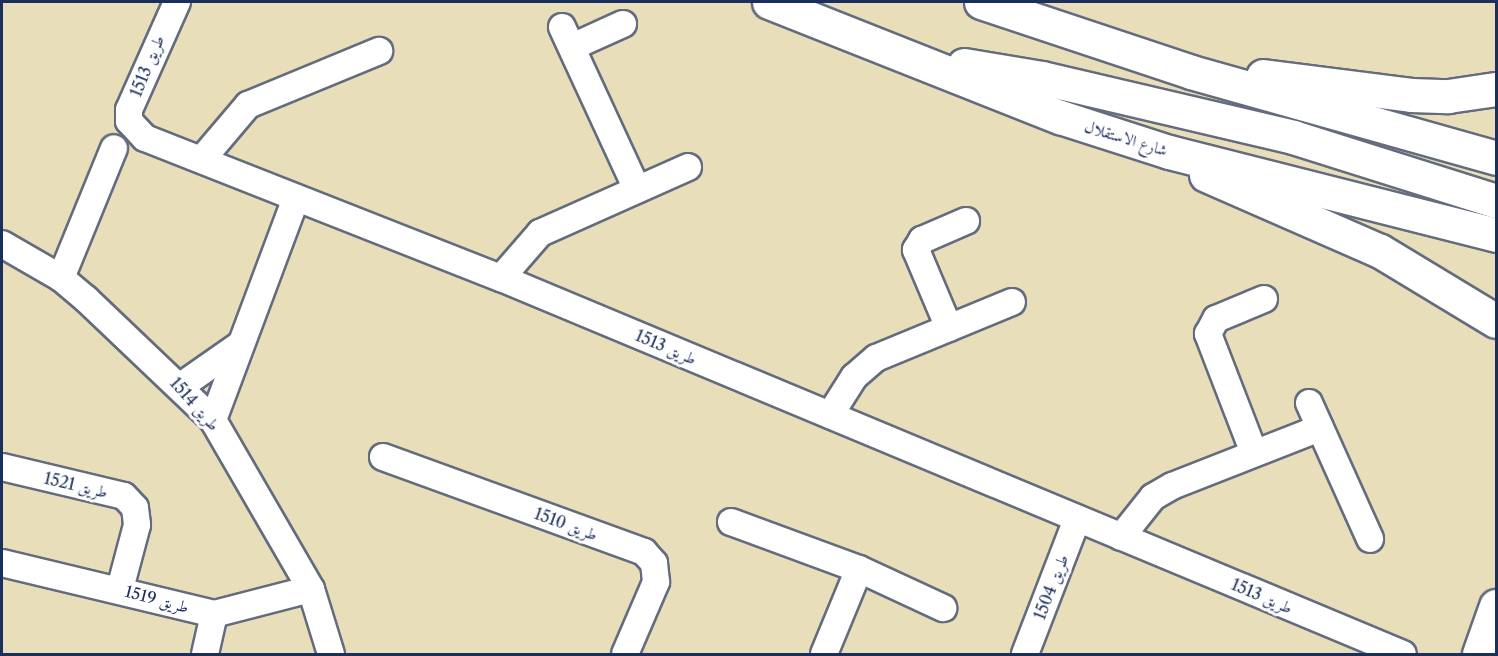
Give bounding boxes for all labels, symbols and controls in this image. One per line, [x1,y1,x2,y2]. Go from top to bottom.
street label: طريق 1513 [126,33,168,99]
street label: شارع الاستقلال [1082,116,1170,160]
street label: طريق 1513 [633,326,699,368]
street label: طريق 1514 [166,373,224,435]
street label: طريق 1521 [42,468,110,502]
street label: طريق 1510 [532,504,600,544]
street label: طريق 1504 [1030,552,1072,622]
street label: طريق 1513 [1229,575,1295,617]
street label: طريق 1519 [123,581,191,617]

